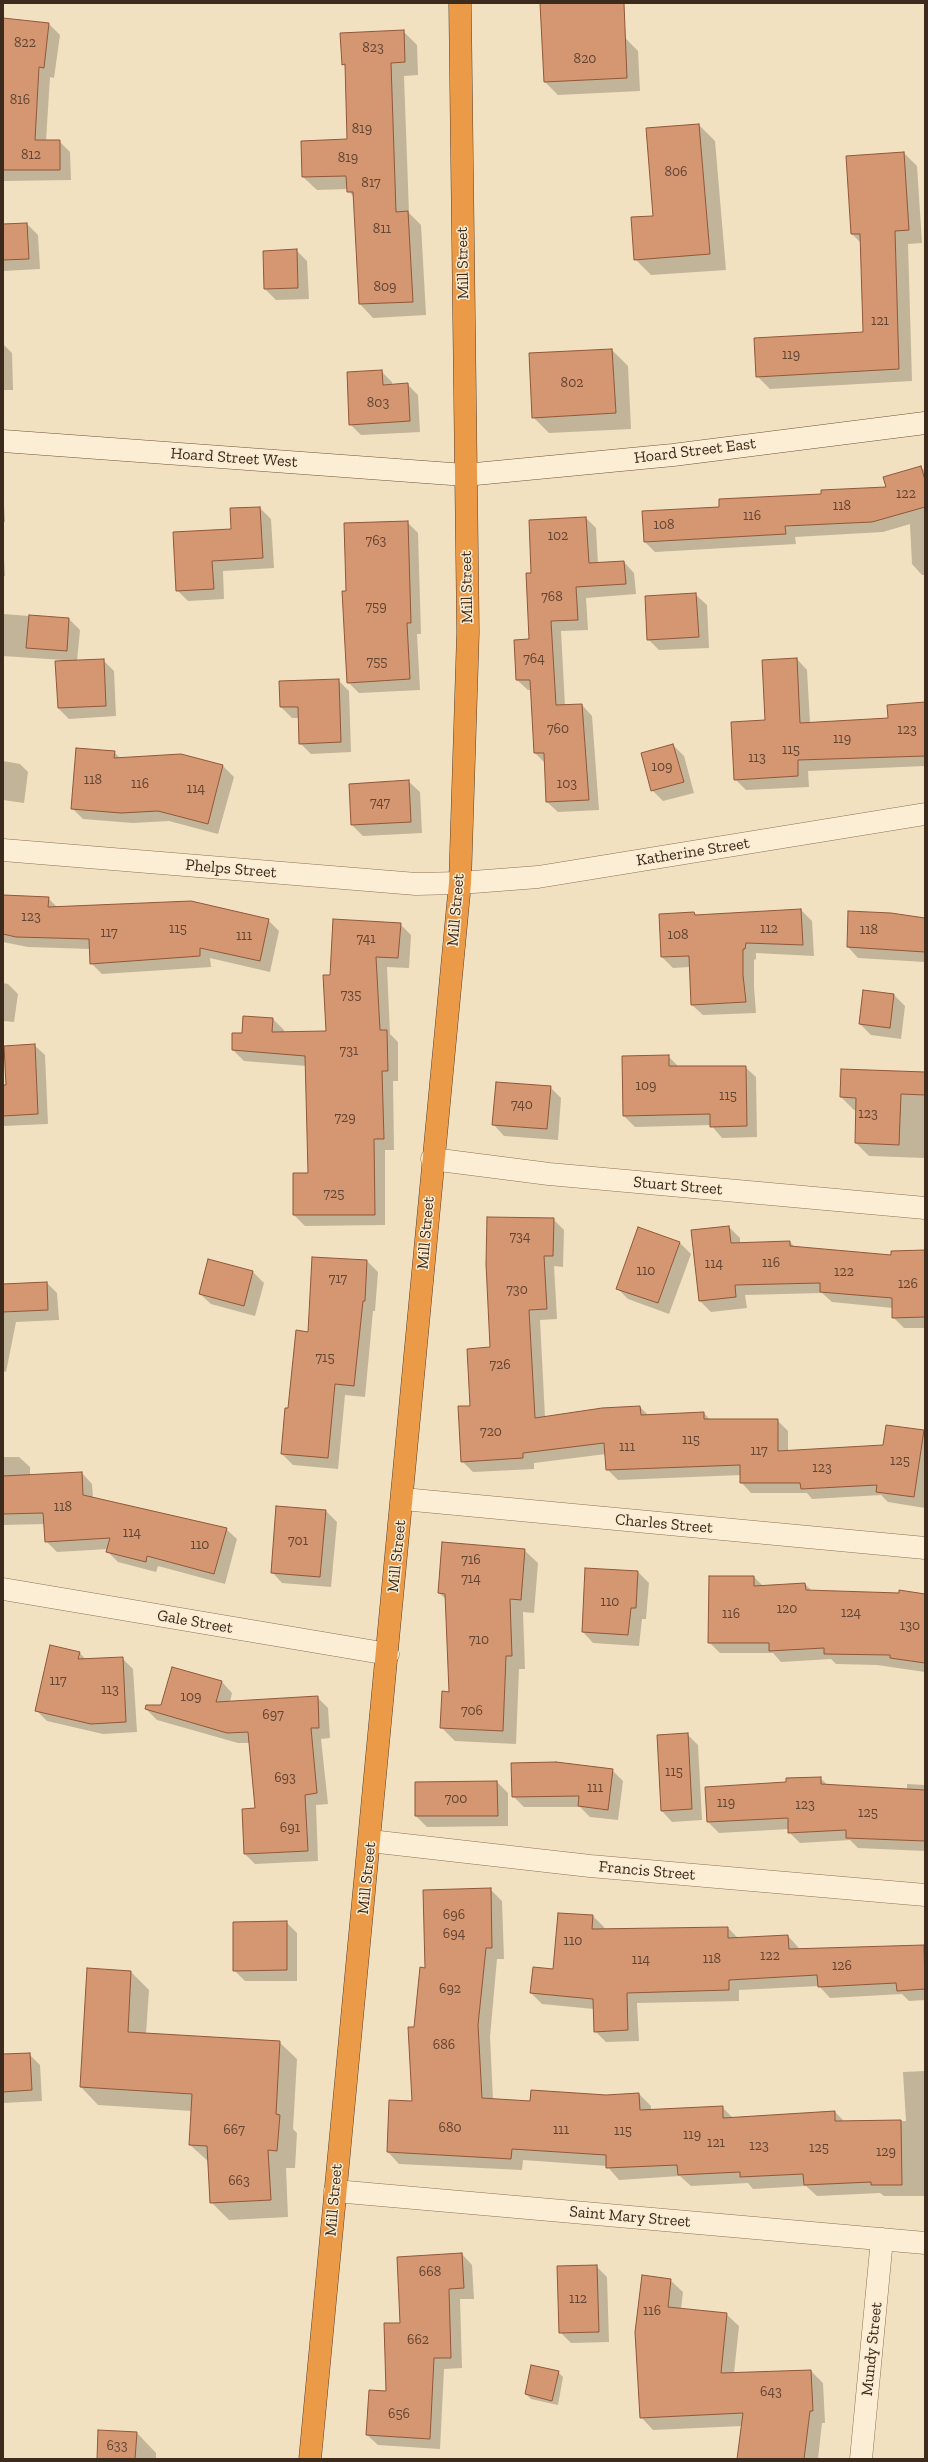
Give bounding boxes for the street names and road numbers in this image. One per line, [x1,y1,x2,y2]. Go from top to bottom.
street label: Mill Street [453,226,473,300]
street label: Hoard Street East [633,434,757,468]
street label: Hoard Street West [170,444,298,472]
street label: Mill Street [457,550,477,624]
street label: Katherine Street [635,834,751,870]
street label: Phelps Street [185,855,277,883]
street label: Mill Street [443,873,469,947]
street label: Stuart Street [633,1173,723,1199]
street label: Mill Street [413,1196,439,1270]
street label: Charles Street [614,1510,714,1538]
street label: Mill Street [384,1519,410,1593]
street label: Gale Street [156,1606,234,1638]
street label: Mill Street [354,1841,380,1915]
street label: Francis Street [598,1857,696,1885]
street label: Mill Street [321,2163,347,2237]
street label: Saint Mary Street [568,2202,692,2232]
street label: Mundy Street [858,2301,886,2397]

